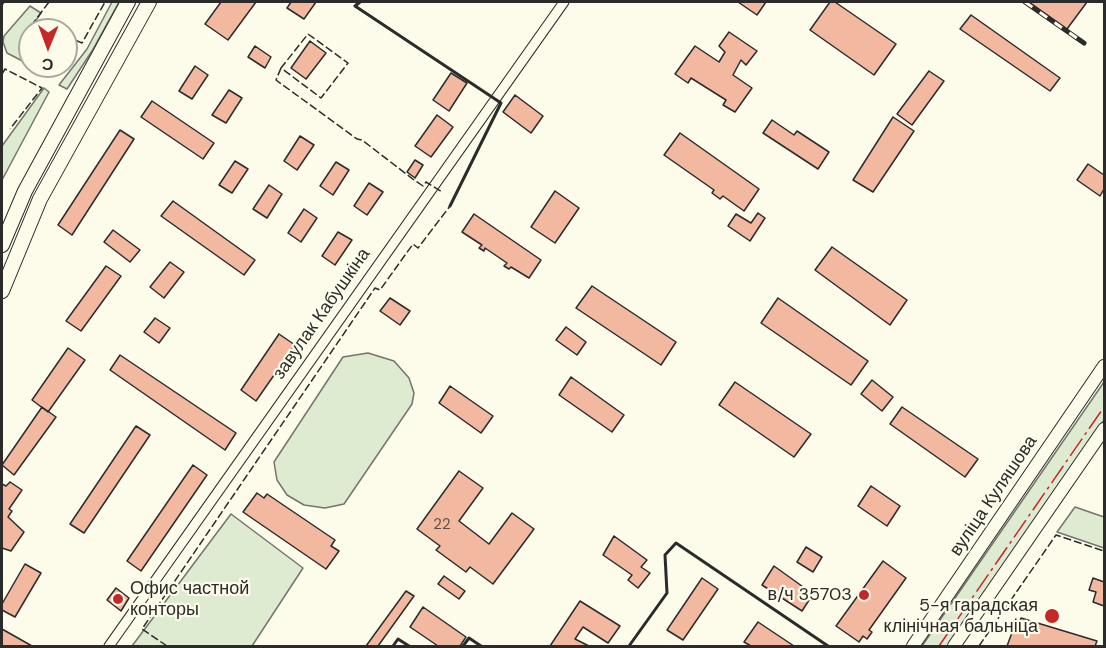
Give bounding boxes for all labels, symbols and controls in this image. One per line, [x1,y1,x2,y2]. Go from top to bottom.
north arrow [18,18,78,78]
text: С [42,54,54,75]
street label: завулак Кабушкіна [269,244,375,384]
street label: вуліца Куляшова [946,432,1042,560]
house number: 22 [433,516,451,534]
place label: Офис частной конторы [130,578,249,620]
place label: в/ч 35703 [768,584,852,606]
marker: в/ч 35703 [857,588,871,602]
marker: Офис частной конторы [111,592,125,606]
place label: 5-я гарадская клінічная бальніца [884,595,1038,638]
marker: 5-я гарадская клінічная бальніца [1043,607,1061,625]

